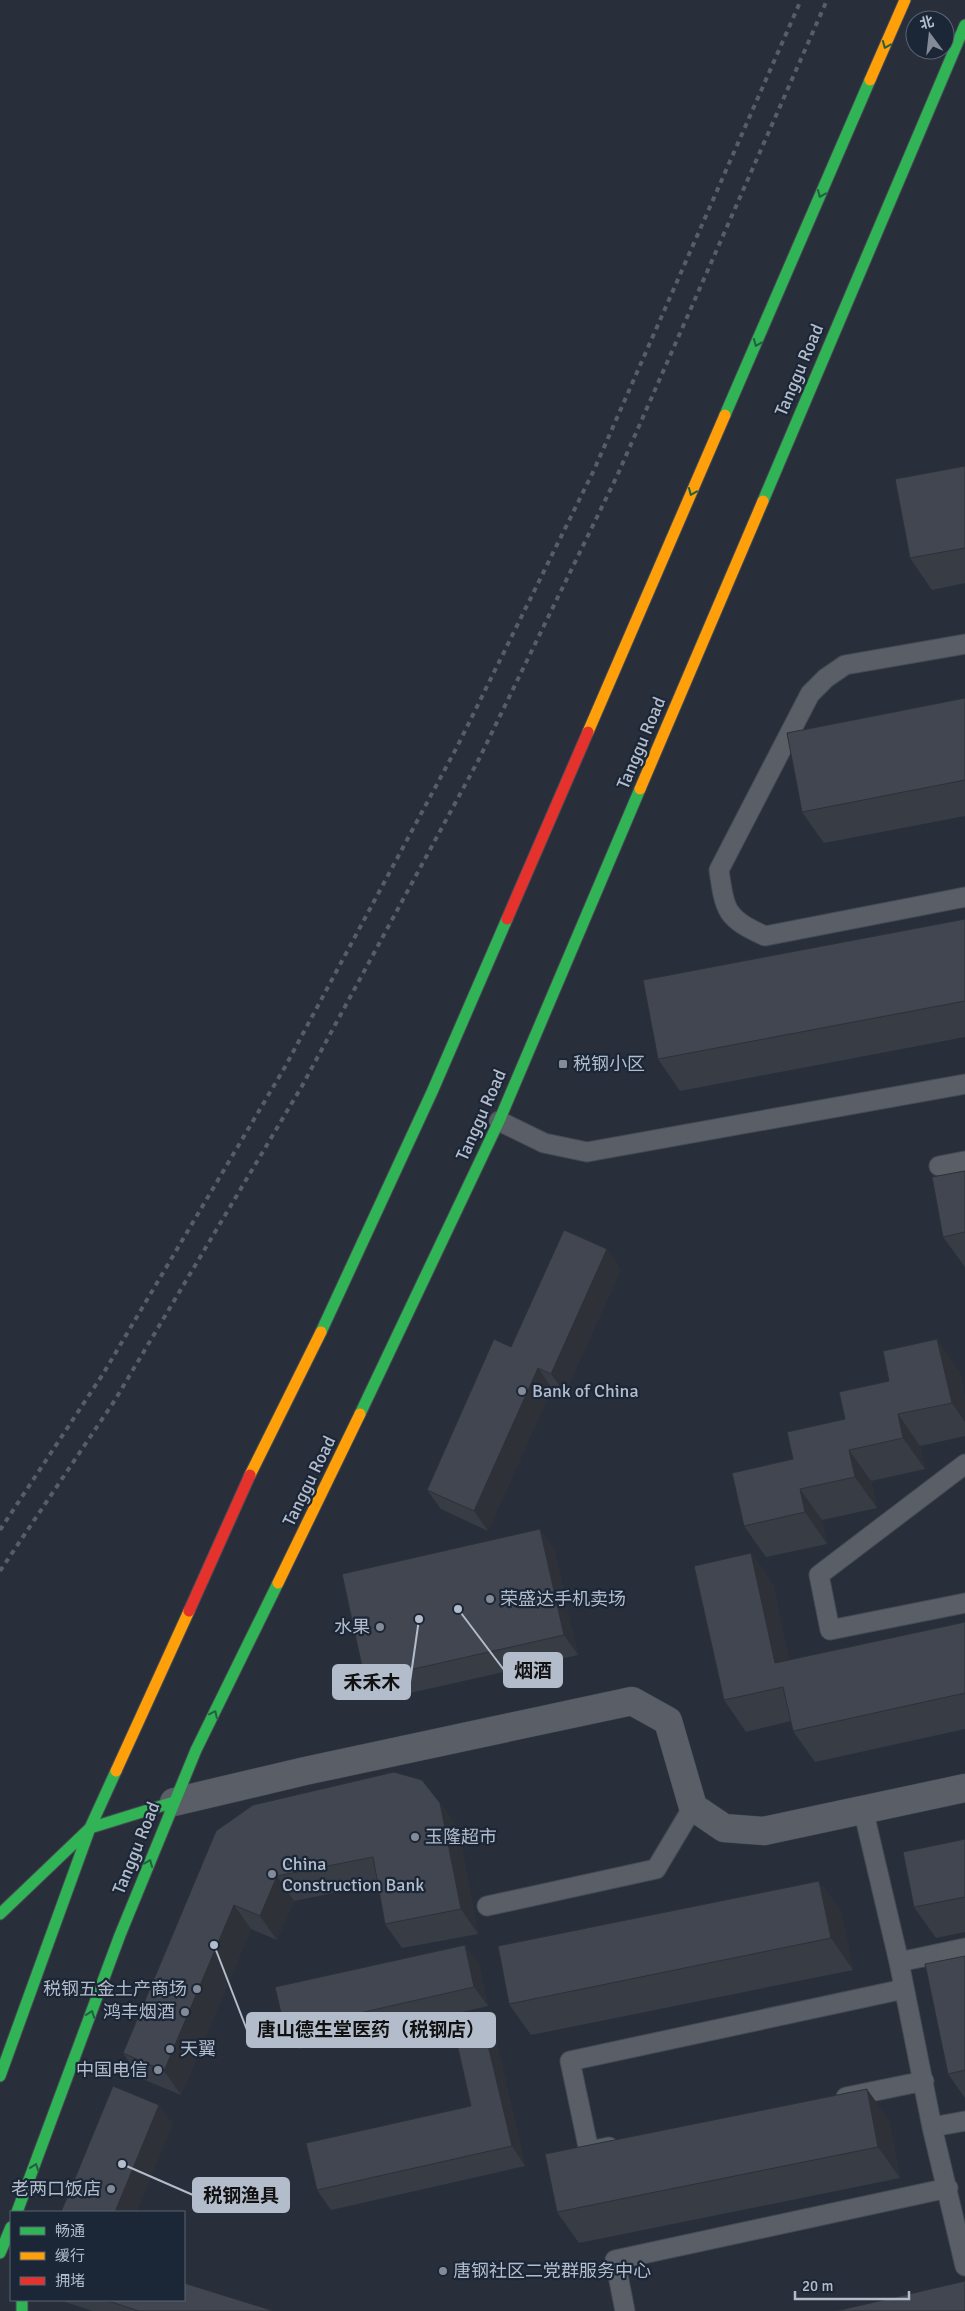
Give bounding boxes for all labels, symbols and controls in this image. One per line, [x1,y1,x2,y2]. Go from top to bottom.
north arrow [905,10,955,60]
text: 北 [918,13,936,33]
one-way arrow [881,40,892,49]
one-way arrow [817,189,828,198]
street label: Tanggu Road [770,321,828,419]
one-way arrow [752,338,763,347]
one-way arrow [687,487,698,496]
street label: Tanggu Road [612,694,670,792]
place label: 税钢小区 [573,1053,645,1075]
marker: 税钢小区 [557,1058,569,1070]
street label: Tanggu Road [451,1066,511,1164]
place label: Bank of China [532,1380,639,1402]
marker: Bank of China [516,1385,528,1397]
street label: Tanggu Road [278,1432,340,1530]
place label: 荣盛达手机卖场 [500,1588,626,1610]
marker: 荣盛达手机卖场 [484,1593,496,1605]
place label: 水果 [334,1616,370,1638]
marker: 水果 [374,1621,386,1633]
callout: 烟酒 [504,1653,562,1687]
text: 烟酒 [514,1659,552,1683]
callout: 禾禾木 [333,1665,410,1699]
text: 禾禾木 [343,1671,401,1695]
one-way arrow [208,1710,218,1719]
street label: Tanggu Road [107,1799,165,1897]
place label: 玉隆超市 [425,1826,497,1848]
marker: 玉隆超市 [409,1831,421,1843]
place label: China Construction Bank [282,1853,424,1896]
one-way arrow [143,1859,154,1868]
marker: China Construction Bank [266,1868,278,1880]
place label: 税钢五金土产商场 [43,1978,187,2000]
marker: 税钢五金土产商场 [191,1983,203,1995]
place label: 鸿丰烟酒 [103,2001,175,2023]
marker: 鸿丰烟酒 [179,2006,191,2018]
one-way arrow [85,2010,95,2019]
callout: 唐山德生堂医药（税钢店） [247,2013,495,2047]
text: 唐山德生堂医药（税钢店） [257,2018,485,2042]
place label: 天翼 [180,2038,216,2060]
marker: 天翼 [164,2043,176,2055]
place label: 中国电信 [76,2059,148,2081]
marker: 中国电信 [152,2064,164,2076]
one-way arrow [29,2163,39,2172]
place label: 老两口饭店 [11,2178,101,2200]
callout: 税钢渔具 [193,2178,289,2212]
marker: 老两口饭店 [105,2183,117,2195]
text: 税钢渔具 [203,2184,279,2208]
legend [10,2211,185,2301]
text: 畅通 [55,2222,85,2240]
text: 缓行 [55,2247,85,2265]
place label: 唐钢社区二党群服务中心 [453,2260,651,2282]
marker: 唐钢社区二党群服务中心 [437,2265,449,2277]
scale bar [795,2268,909,2300]
text: 拥堵 [55,2272,85,2290]
text: 20 m [802,2277,833,2295]

